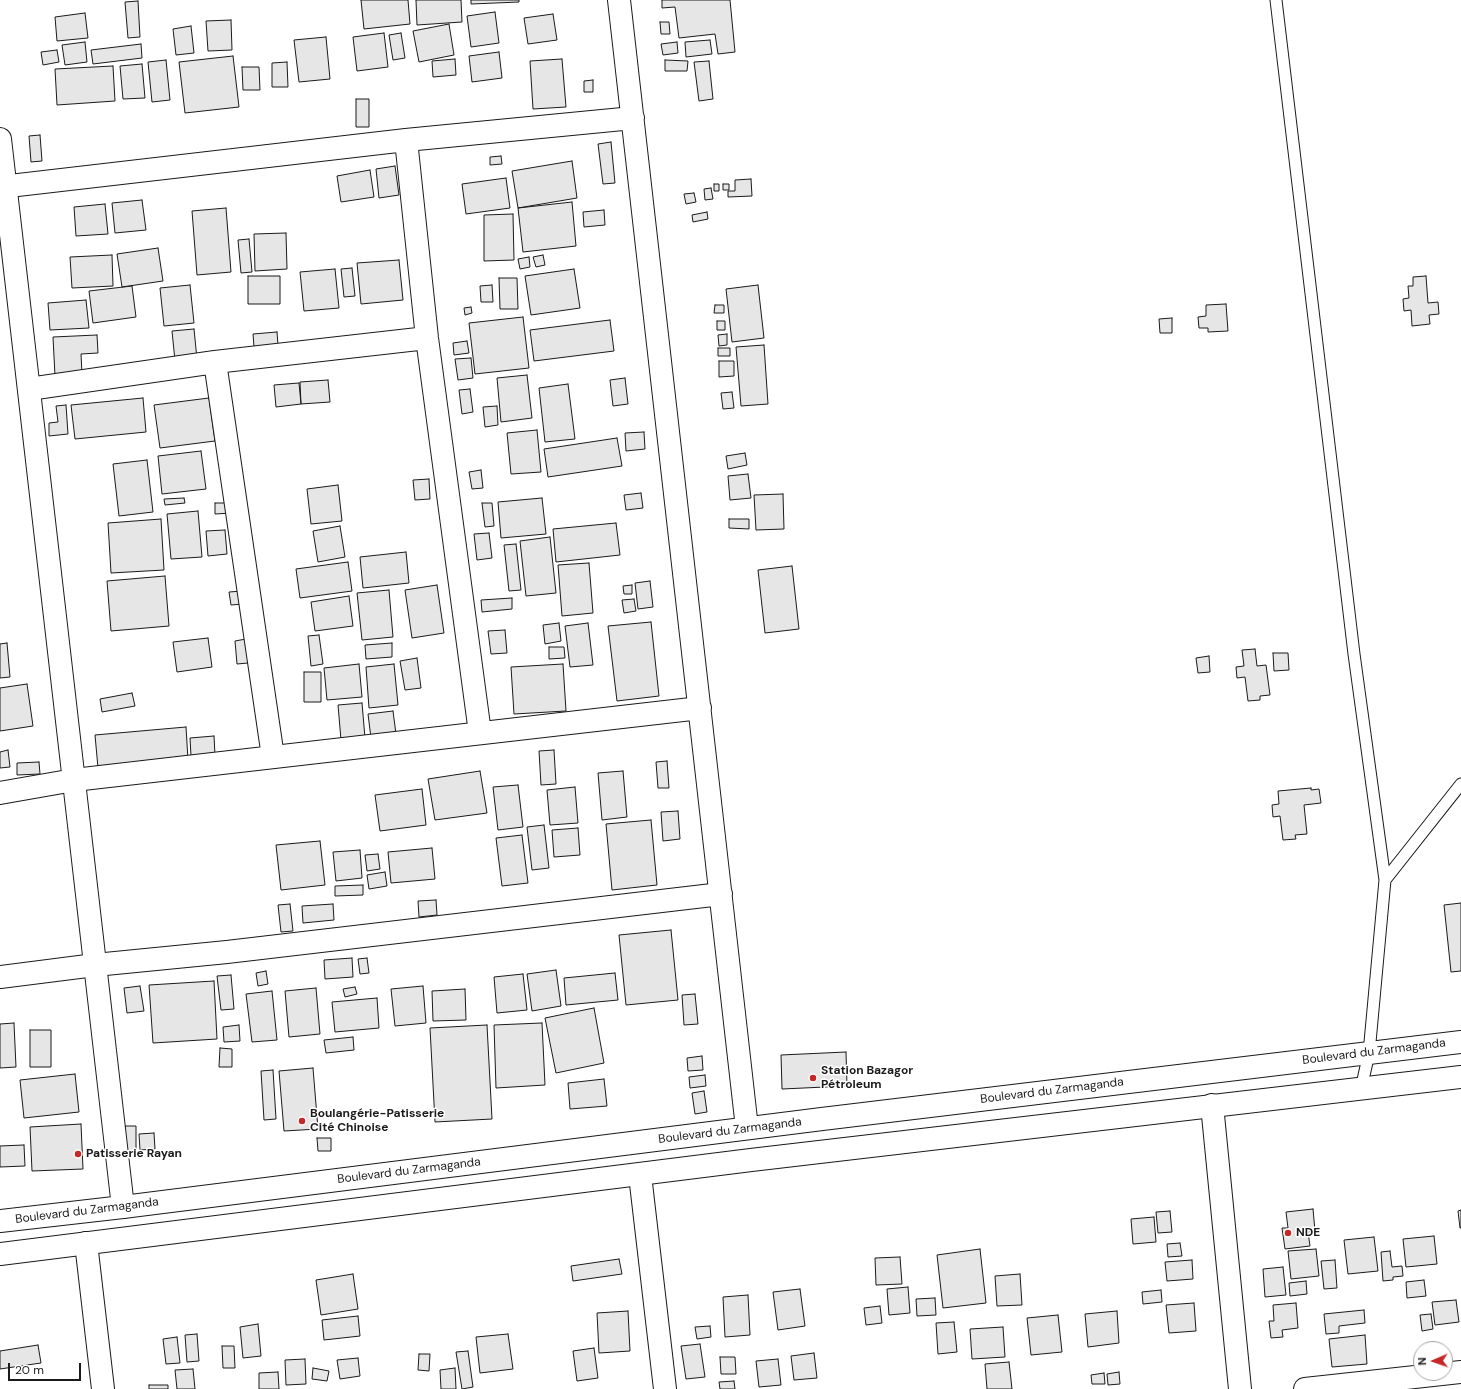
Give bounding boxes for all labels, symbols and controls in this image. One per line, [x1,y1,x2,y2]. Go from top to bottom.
street label: Boulevard du Zarmaganda [1301,1036,1447,1068]
place label: Station Bazagor Pétroleum [821,1064,913,1092]
marker: Station Bazagor Pétroleum [808,1073,818,1083]
street label: Boulevard du Zarmaganda [979,1075,1125,1107]
place label: Boulangérie-Patisserie Cité Chinoise [310,1107,444,1135]
street label: Boulevard du Zarmaganda [657,1115,803,1147]
marker: Boulangérie-Patisserie Cité Chinoise [297,1116,307,1126]
place label: Patisserie Rayan [86,1147,182,1161]
marker: Patisserie Rayan [73,1149,83,1159]
street label: Boulevard du Zarmaganda [336,1155,482,1187]
street label: Boulevard du Zarmaganda [14,1195,160,1227]
place label: NDE [1296,1226,1320,1240]
marker: NDE [1283,1228,1293,1238]
north arrow [1413,1341,1453,1381]
scale bar [10,1355,83,1381]
text: N [1415,1357,1429,1366]
text: 20 m [15,1362,44,1378]

